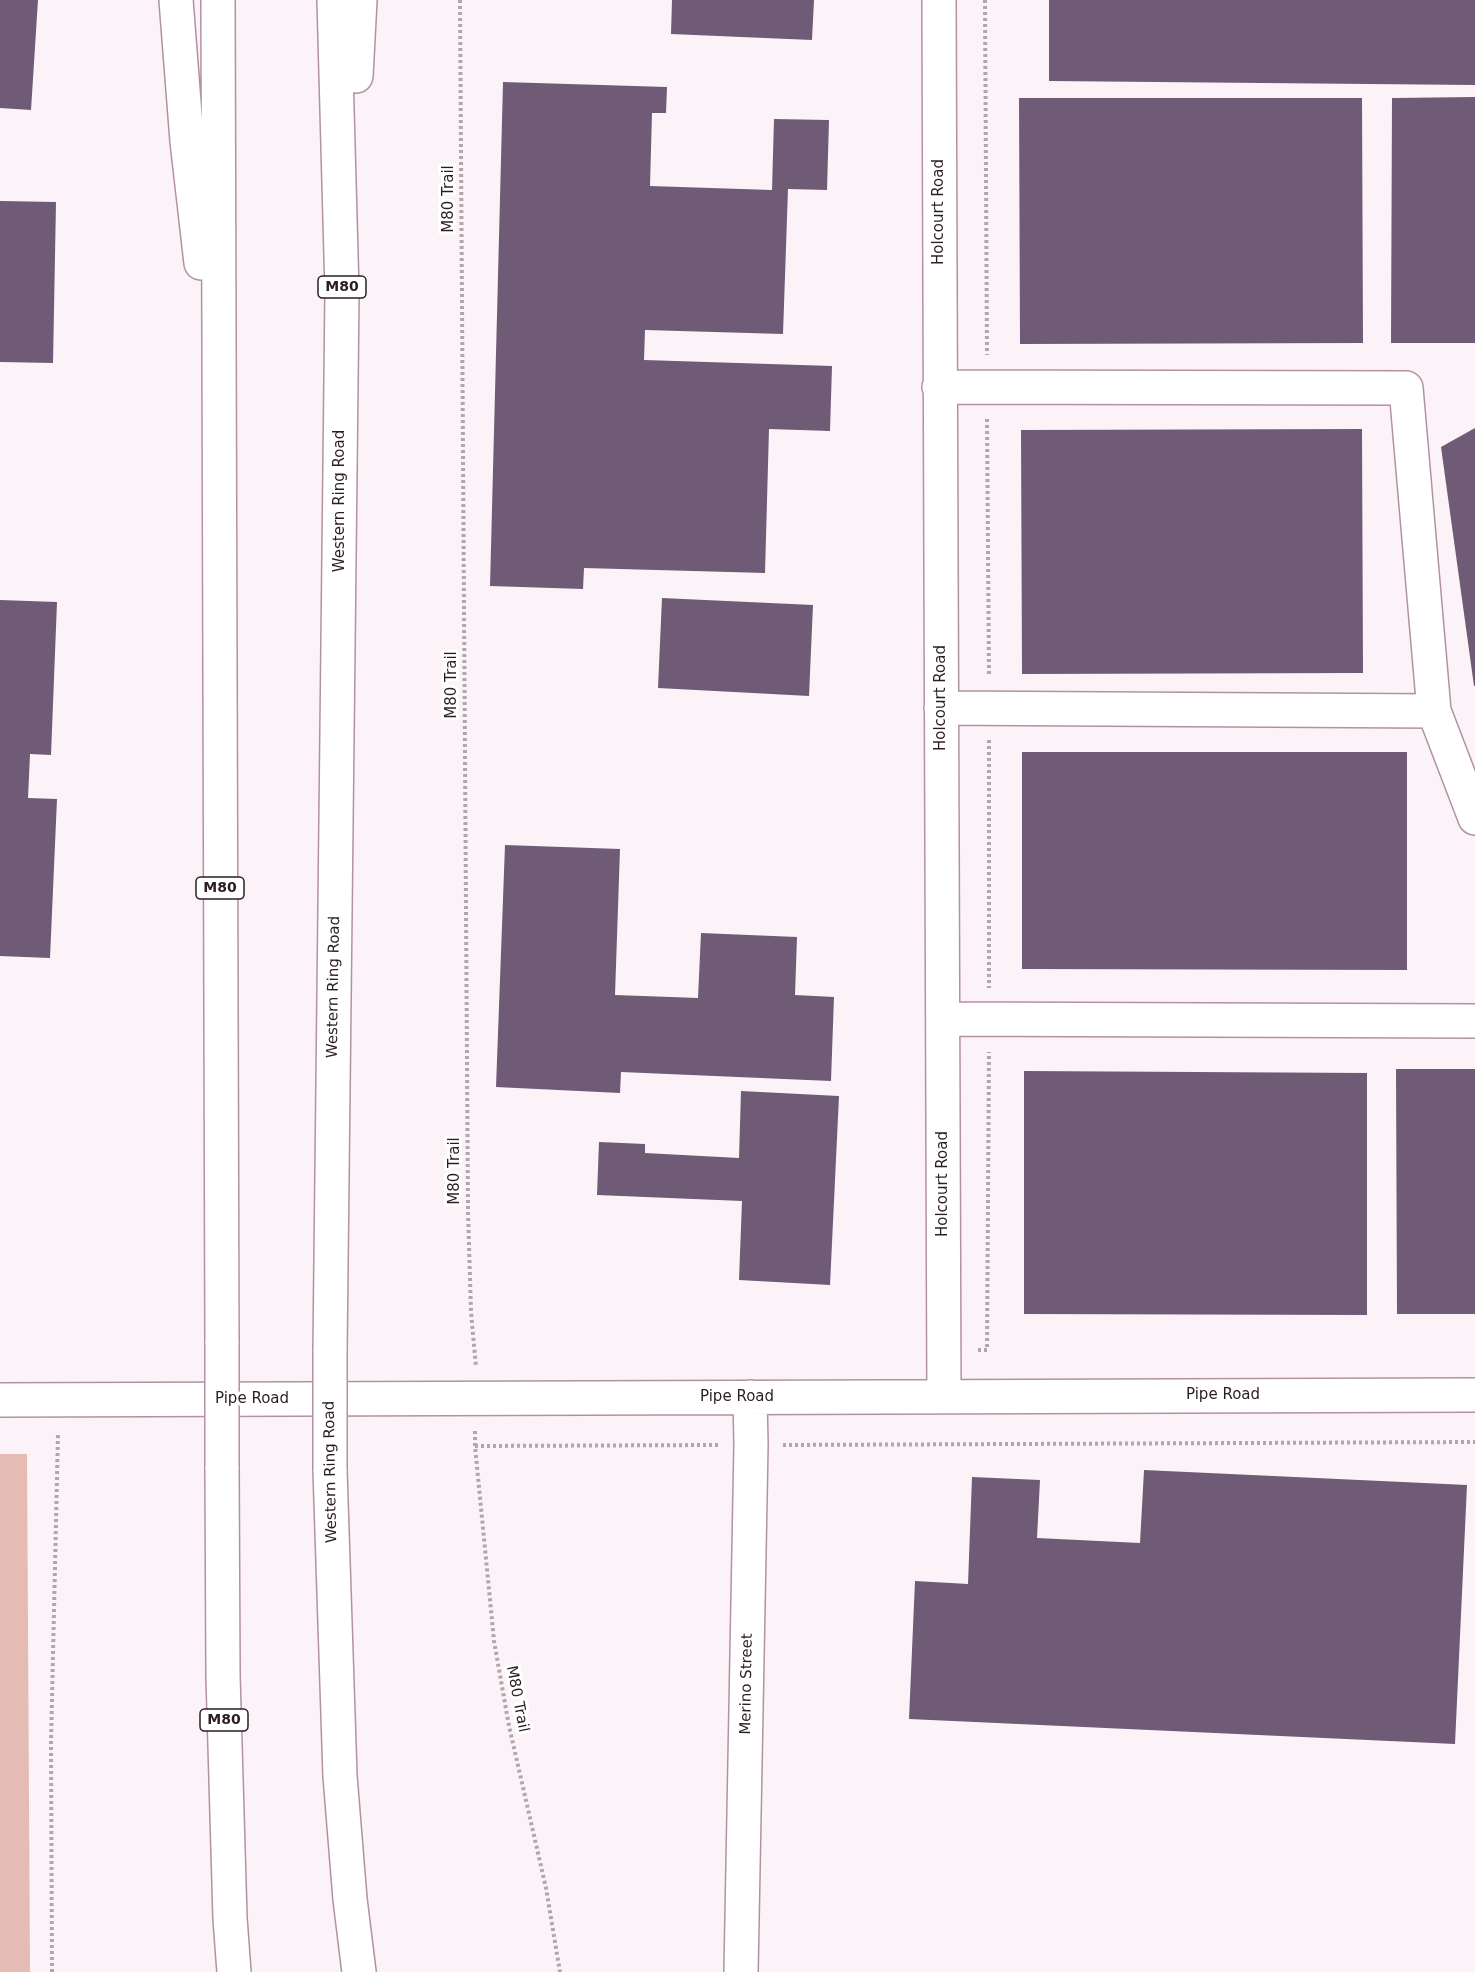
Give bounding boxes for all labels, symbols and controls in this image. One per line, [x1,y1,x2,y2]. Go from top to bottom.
street label: Holcourt Road [930,159,948,265]
street label: M80 Trail [440,165,458,233]
road number: M80 [318,276,366,298]
street label: Western Ring Road [331,430,349,572]
street label: Holcourt Road [932,645,950,751]
street label: M80 Trail [443,651,461,719]
road number: M80 [196,877,244,899]
street label: Western Ring Road [324,916,344,1058]
street label: Holcourt Road [934,1131,952,1237]
street label: M80 Trail [446,1137,464,1205]
street label: Pipe Road [1186,1386,1260,1404]
street label: Pipe Road [700,1388,774,1406]
street label: Pipe Road [215,1390,289,1408]
street label: Western Ring Road [321,1401,341,1543]
street label: Merino Street [737,1633,757,1735]
street label: M80 Trail [502,1664,532,1734]
road number: M80 [200,1709,248,1731]

